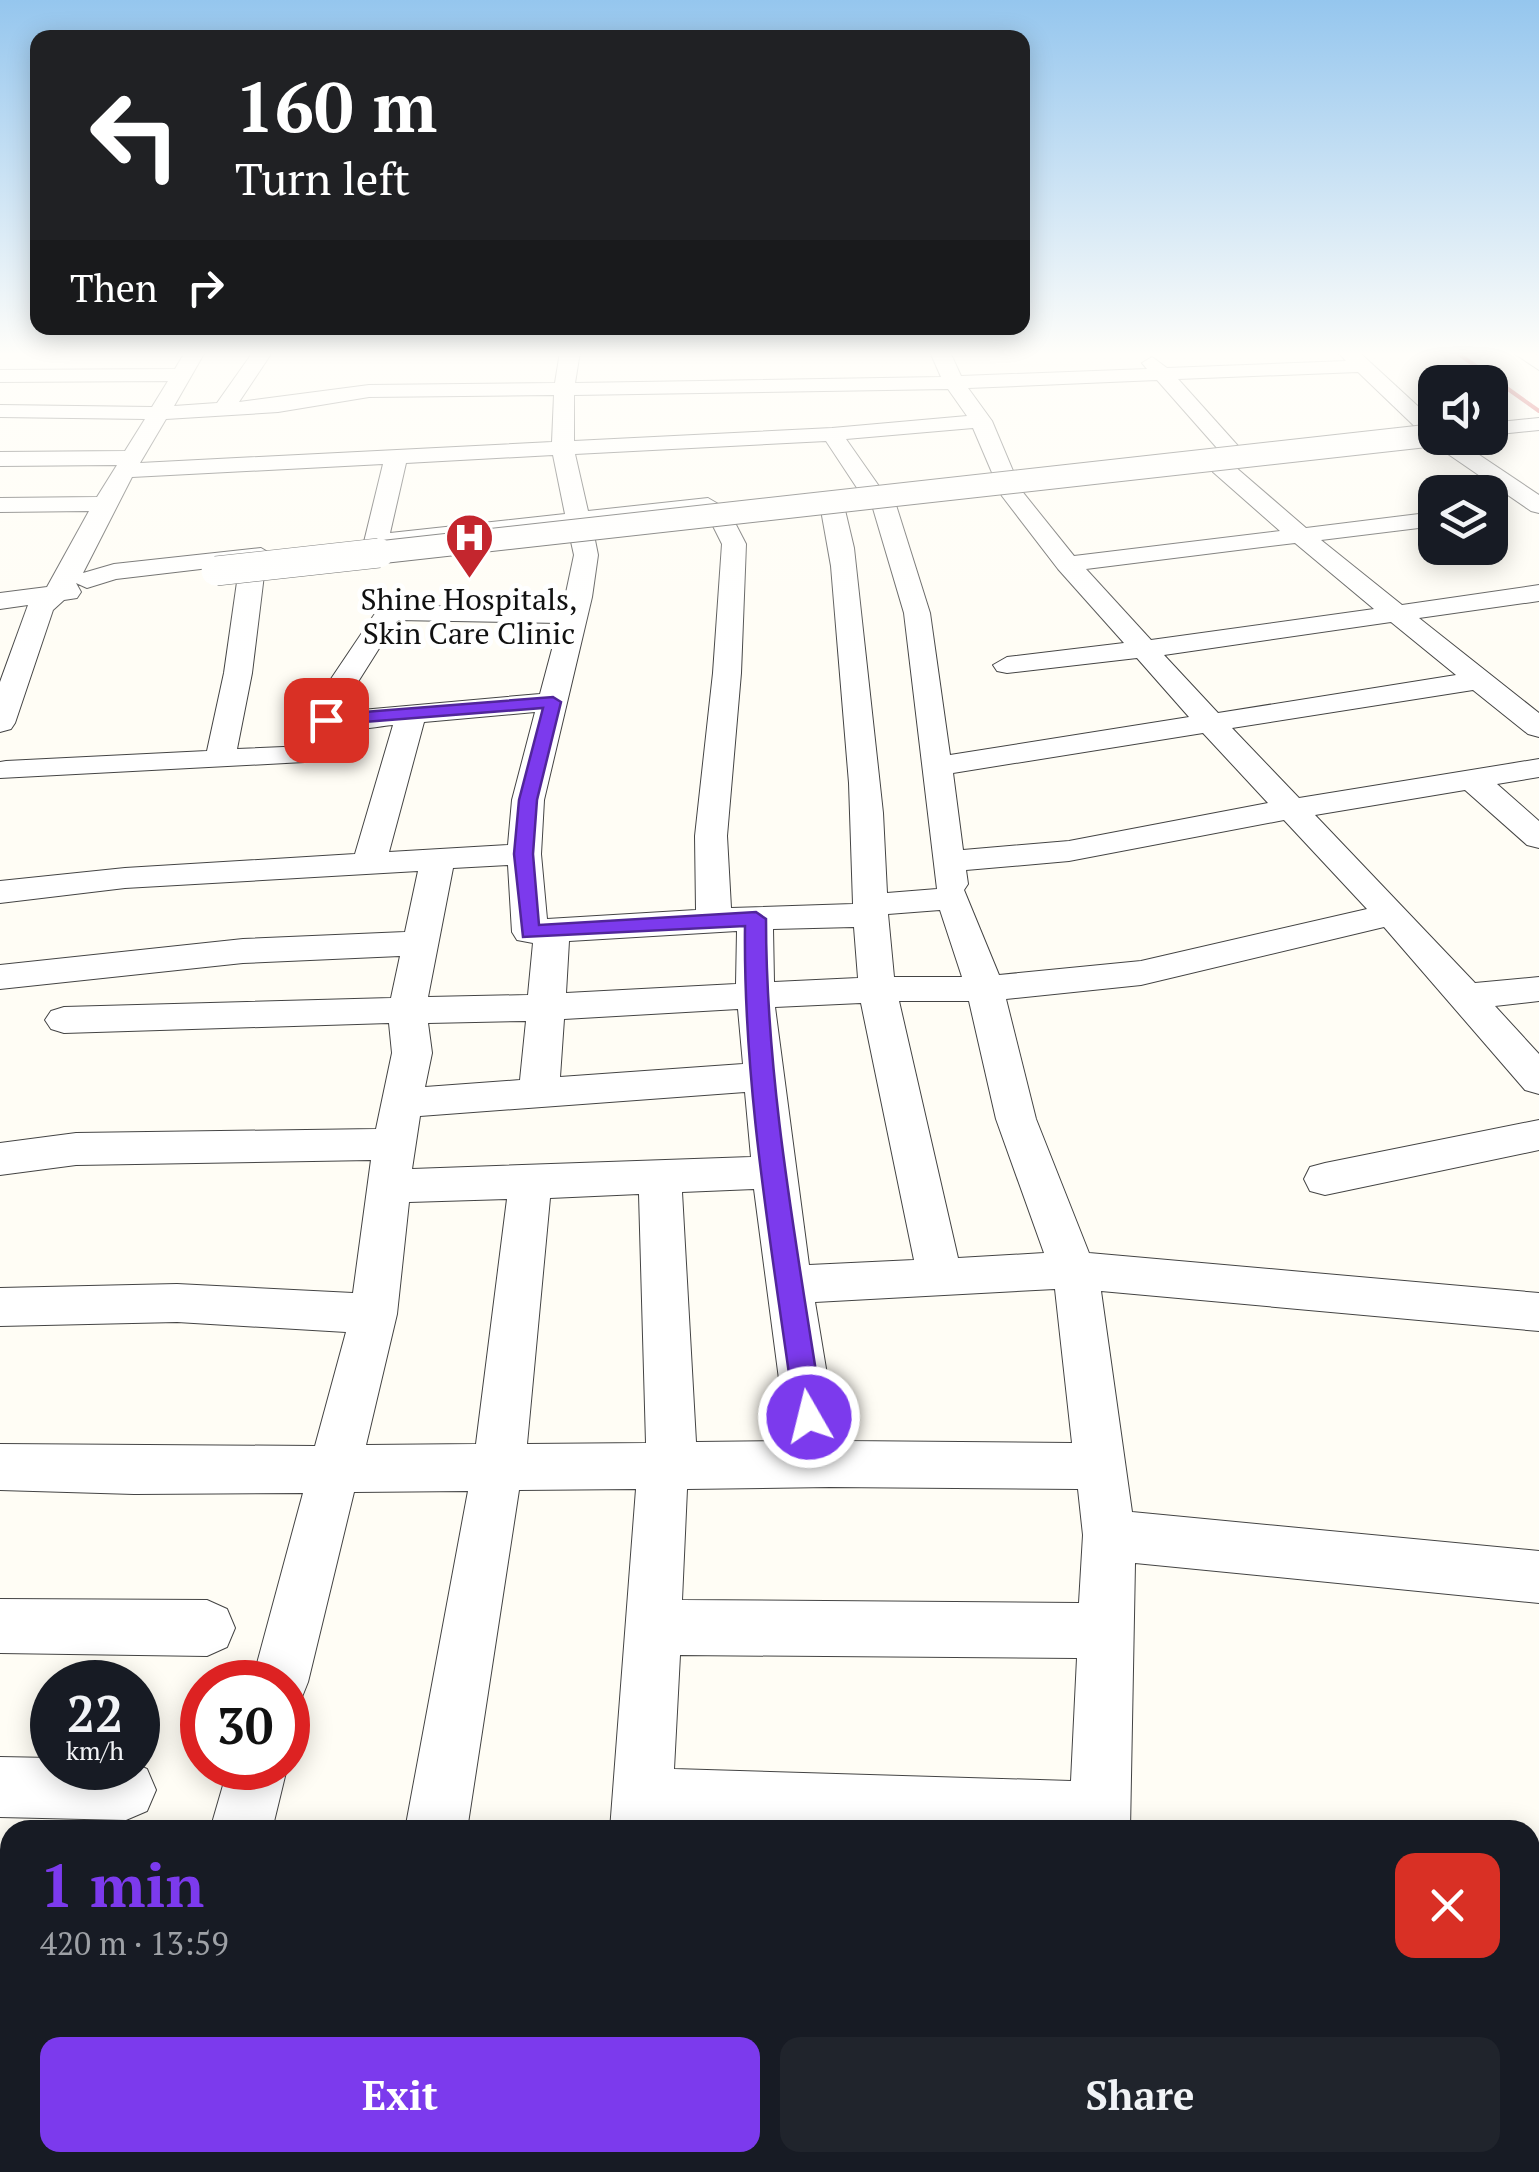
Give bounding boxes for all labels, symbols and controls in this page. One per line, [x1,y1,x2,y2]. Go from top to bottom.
text: 160 m [235,59,437,152]
icon: left [70,70,200,200]
text: Turn left [235,148,410,208]
icon: right [178,260,233,315]
text: Then [70,263,158,313]
map controls [1418,365,1508,565]
button: sound [1418,365,1508,455]
button: layers [1418,475,1508,565]
hospital icon: Shine Hospitals, Skin Care Clinic [443,512,495,580]
place label: Shine Hospitals, Skin Care Clinic [360,579,578,653]
pin [284,678,369,763]
icon: arrive [299,693,354,748]
position arrow [757,1365,861,1469]
speed limit sign: 30 [180,1660,310,1790]
text: 22 [67,1680,123,1746]
text: km/h [66,1734,124,1767]
text: 1 min [40,1845,204,1924]
button: close [1395,1853,1500,1958]
text: 420 m · 13:59 [40,1922,228,1964]
button: Exit [40,2037,760,2152]
button: Share [780,2037,1500,2152]

